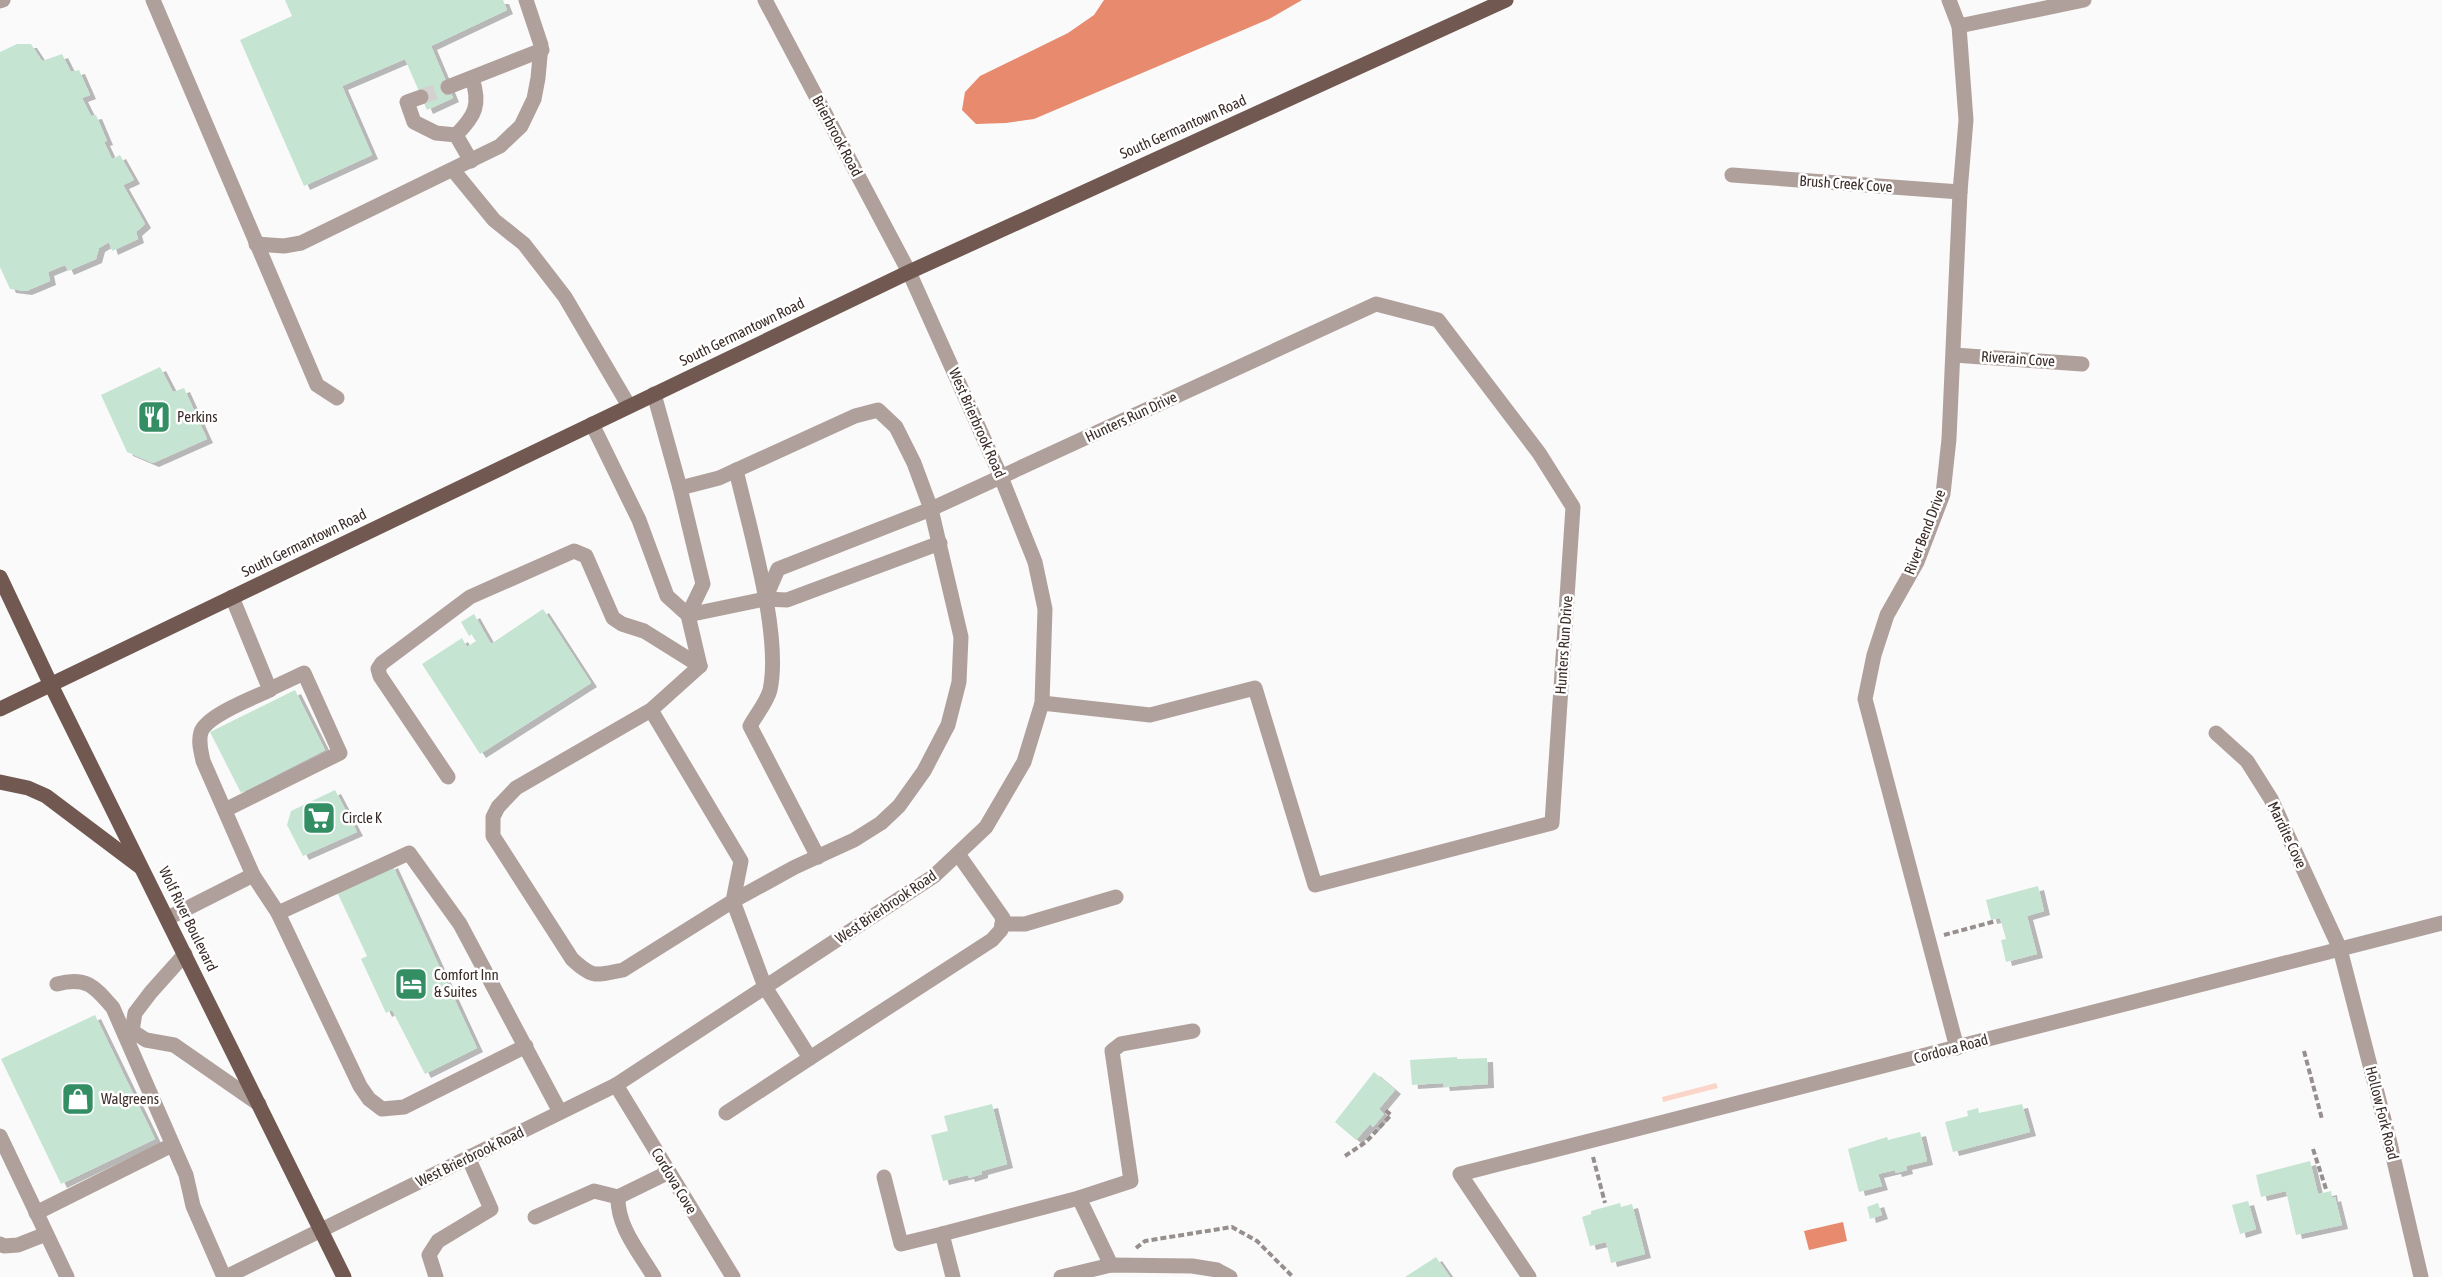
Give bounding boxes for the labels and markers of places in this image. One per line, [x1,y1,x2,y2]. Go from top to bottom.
restaurant icon: Perkins [136,399,172,435]
place label: Perkins [177,408,218,425]
supermarket icon: Circle K [301,800,337,836]
place label: Circle K [342,809,383,826]
hotel icon: Comfort Inn & Suites [393,966,429,1002]
place label: Comfort Inn & Suites [434,966,499,1000]
shop icon: Walgreens [60,1081,96,1117]
place label: Walgreens [101,1090,159,1107]

